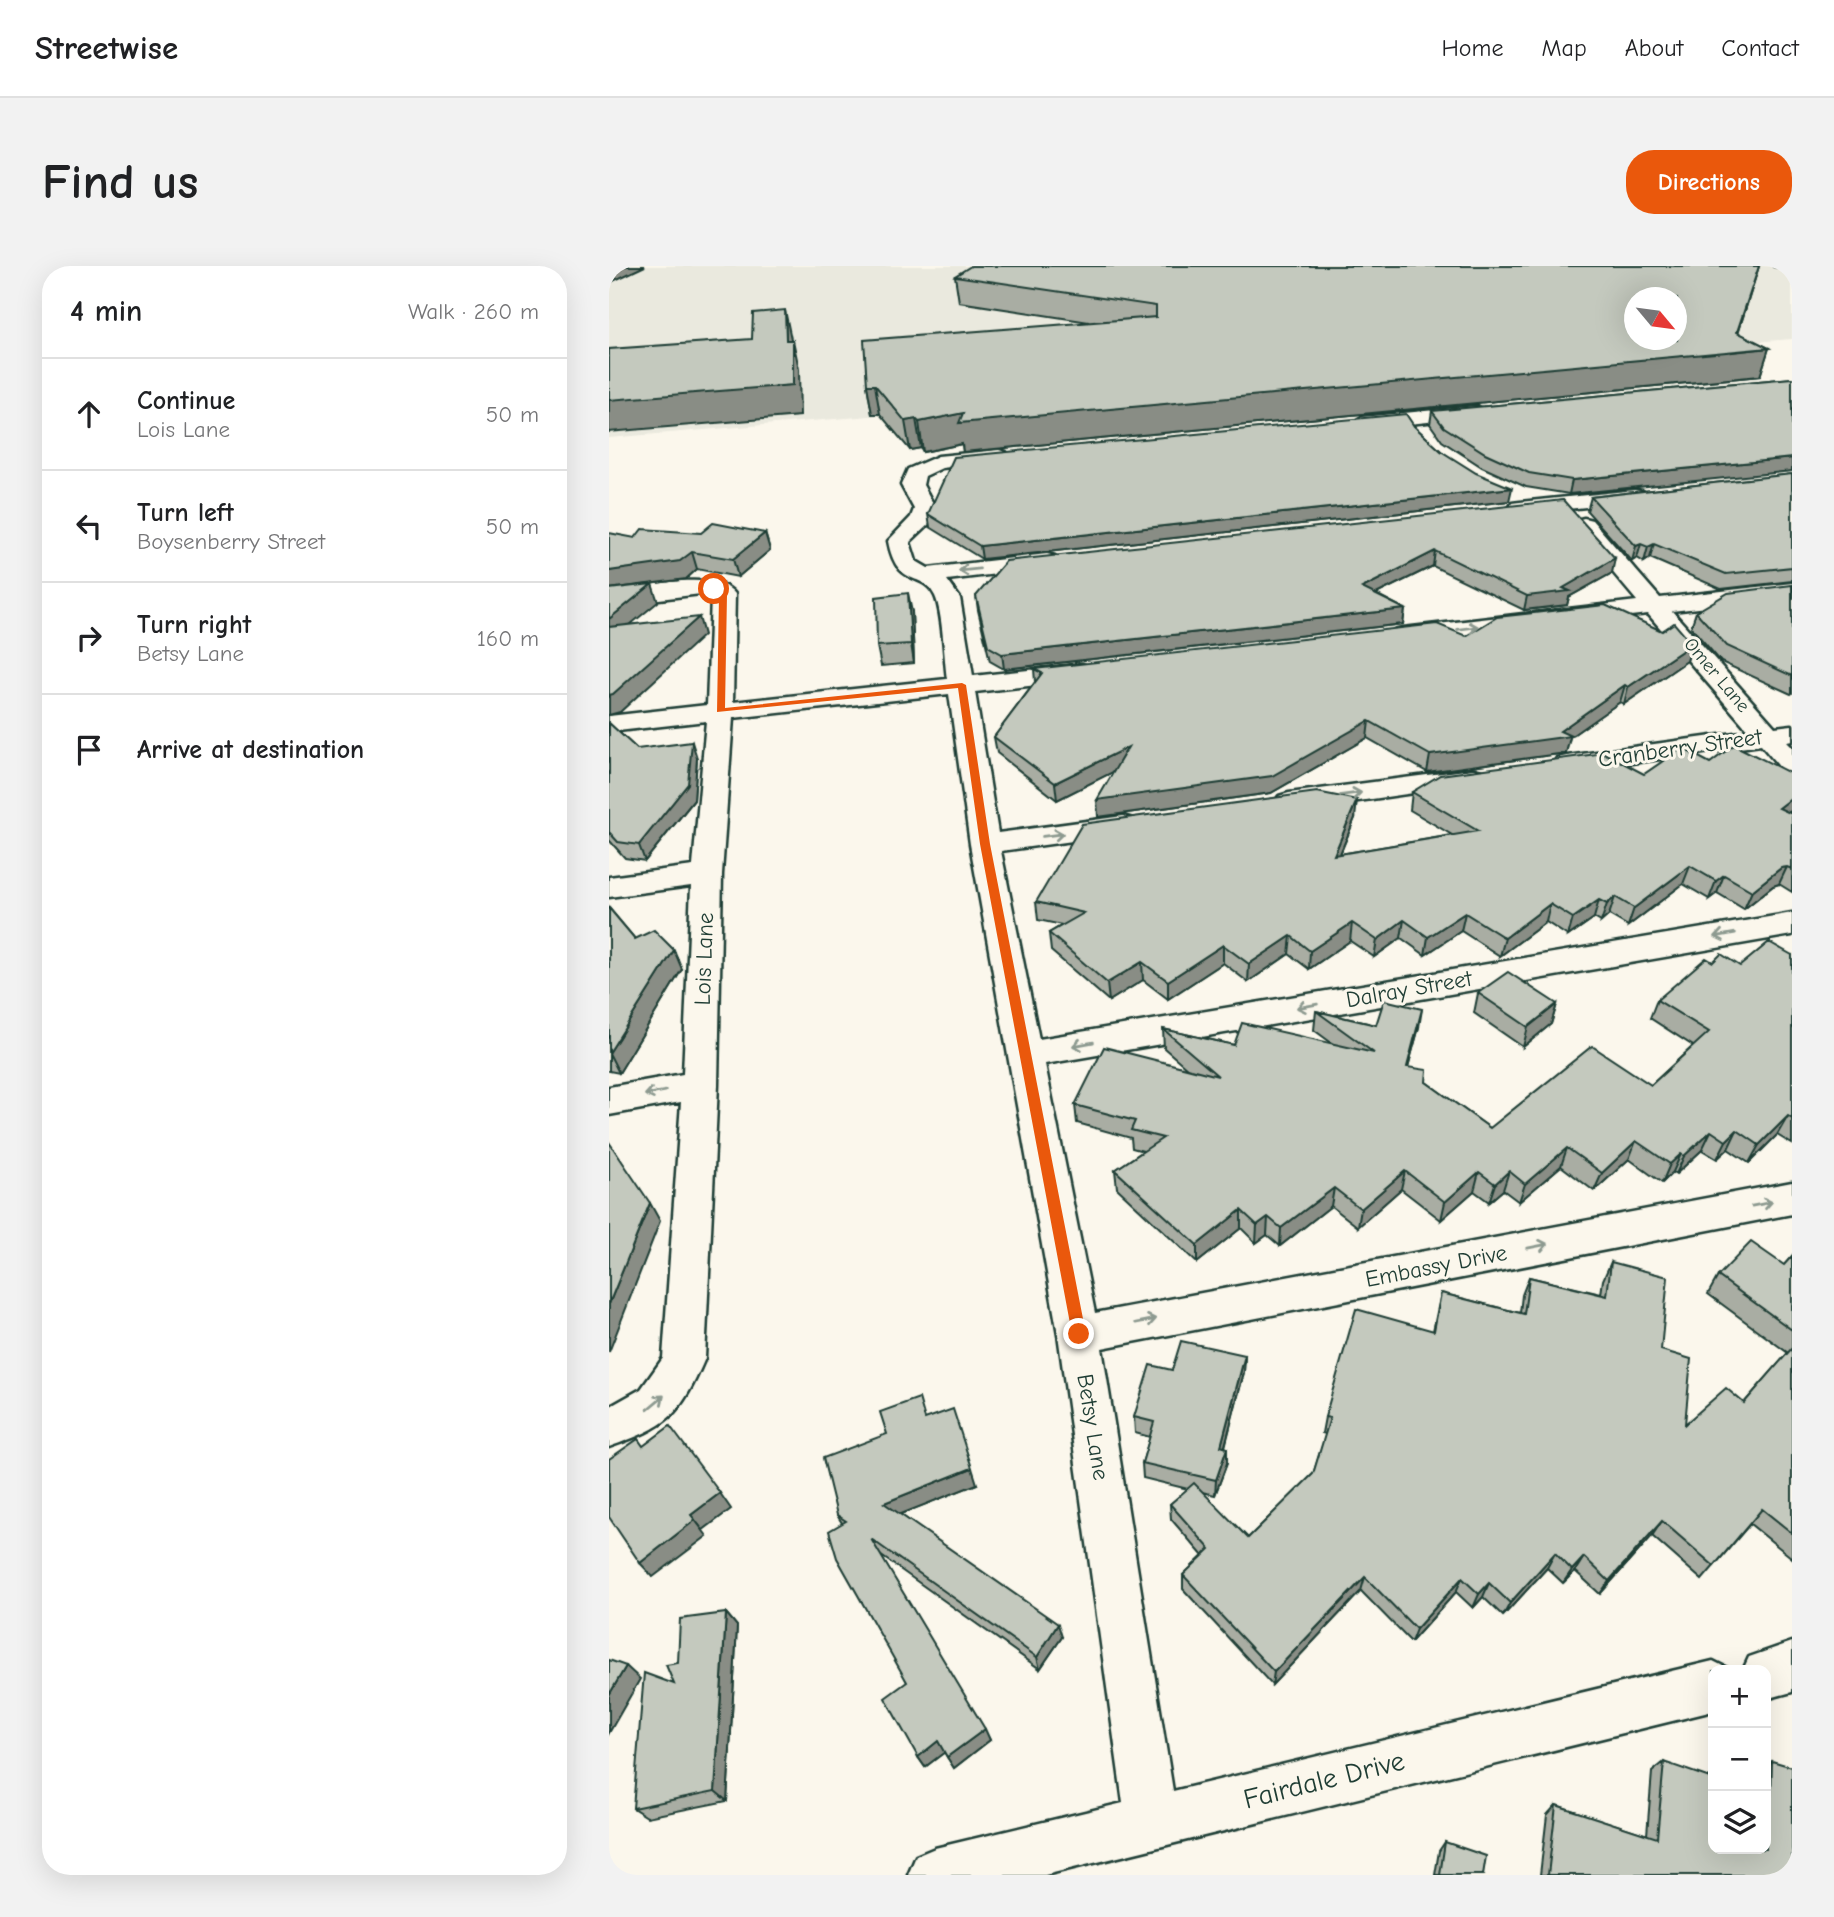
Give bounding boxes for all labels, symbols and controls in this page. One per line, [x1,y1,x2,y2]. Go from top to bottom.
text: Streetwise [35,29,178,67]
text: Home [1442,34,1503,62]
text: Map [1541,34,1587,62]
text: About [1625,34,1683,62]
text: Contact [1721,34,1799,62]
button: Directions [1626,150,1792,214]
text: Find us [42,154,198,210]
north arrow [1624,287,1687,350]
text: 4 min [70,294,142,329]
text: Walk · 260 m [408,298,539,325]
text: Continue [137,386,235,416]
icon: ahead [70,395,108,433]
text: 50 m [486,401,539,428]
text: Lois Lane [137,416,230,443]
text: Turn left [137,498,234,528]
icon: left [70,507,108,545]
text: 50 m [486,513,539,540]
text: Boysenberry Street [137,528,325,555]
one-way arrow [959,564,981,577]
route start [698,573,729,604]
text: Turn right [137,610,251,640]
icon: right [70,619,108,657]
one-way arrow [1456,621,1478,634]
text: 160 m [477,625,539,652]
street label: Omer Lane [1680,633,1754,717]
text: Betsy Lane [137,640,244,667]
street label: Cranberry Street [1596,723,1765,773]
icon: arrive [70,731,108,769]
text: Arrive at destination [137,735,364,765]
one-way arrow [1339,787,1362,800]
one-way arrow [1041,828,1064,841]
street label: Lois Lane [689,912,719,1006]
one-way arrow [1714,929,1737,942]
street label: Dalray Street [1344,964,1476,1013]
one-way arrow [1296,1000,1319,1013]
one-way arrow [1072,1038,1095,1051]
one-way arrow [644,1087,667,1100]
one-way arrow [1750,1197,1773,1210]
street label: Embassy Drive [1363,1239,1509,1293]
one-way arrow [1526,1239,1549,1253]
one-way arrow [1134,1314,1157,1327]
route end [1063,1318,1094,1349]
street label: Betsy Lane [1071,1372,1115,1482]
one-way arrow [647,1394,665,1410]
map controls [1708,1665,1771,1854]
button: + [1708,1665,1771,1728]
button: − [1708,1728,1771,1791]
street label: Fairdale Drive [1240,1745,1408,1815]
button: layers [1708,1791,1771,1854]

